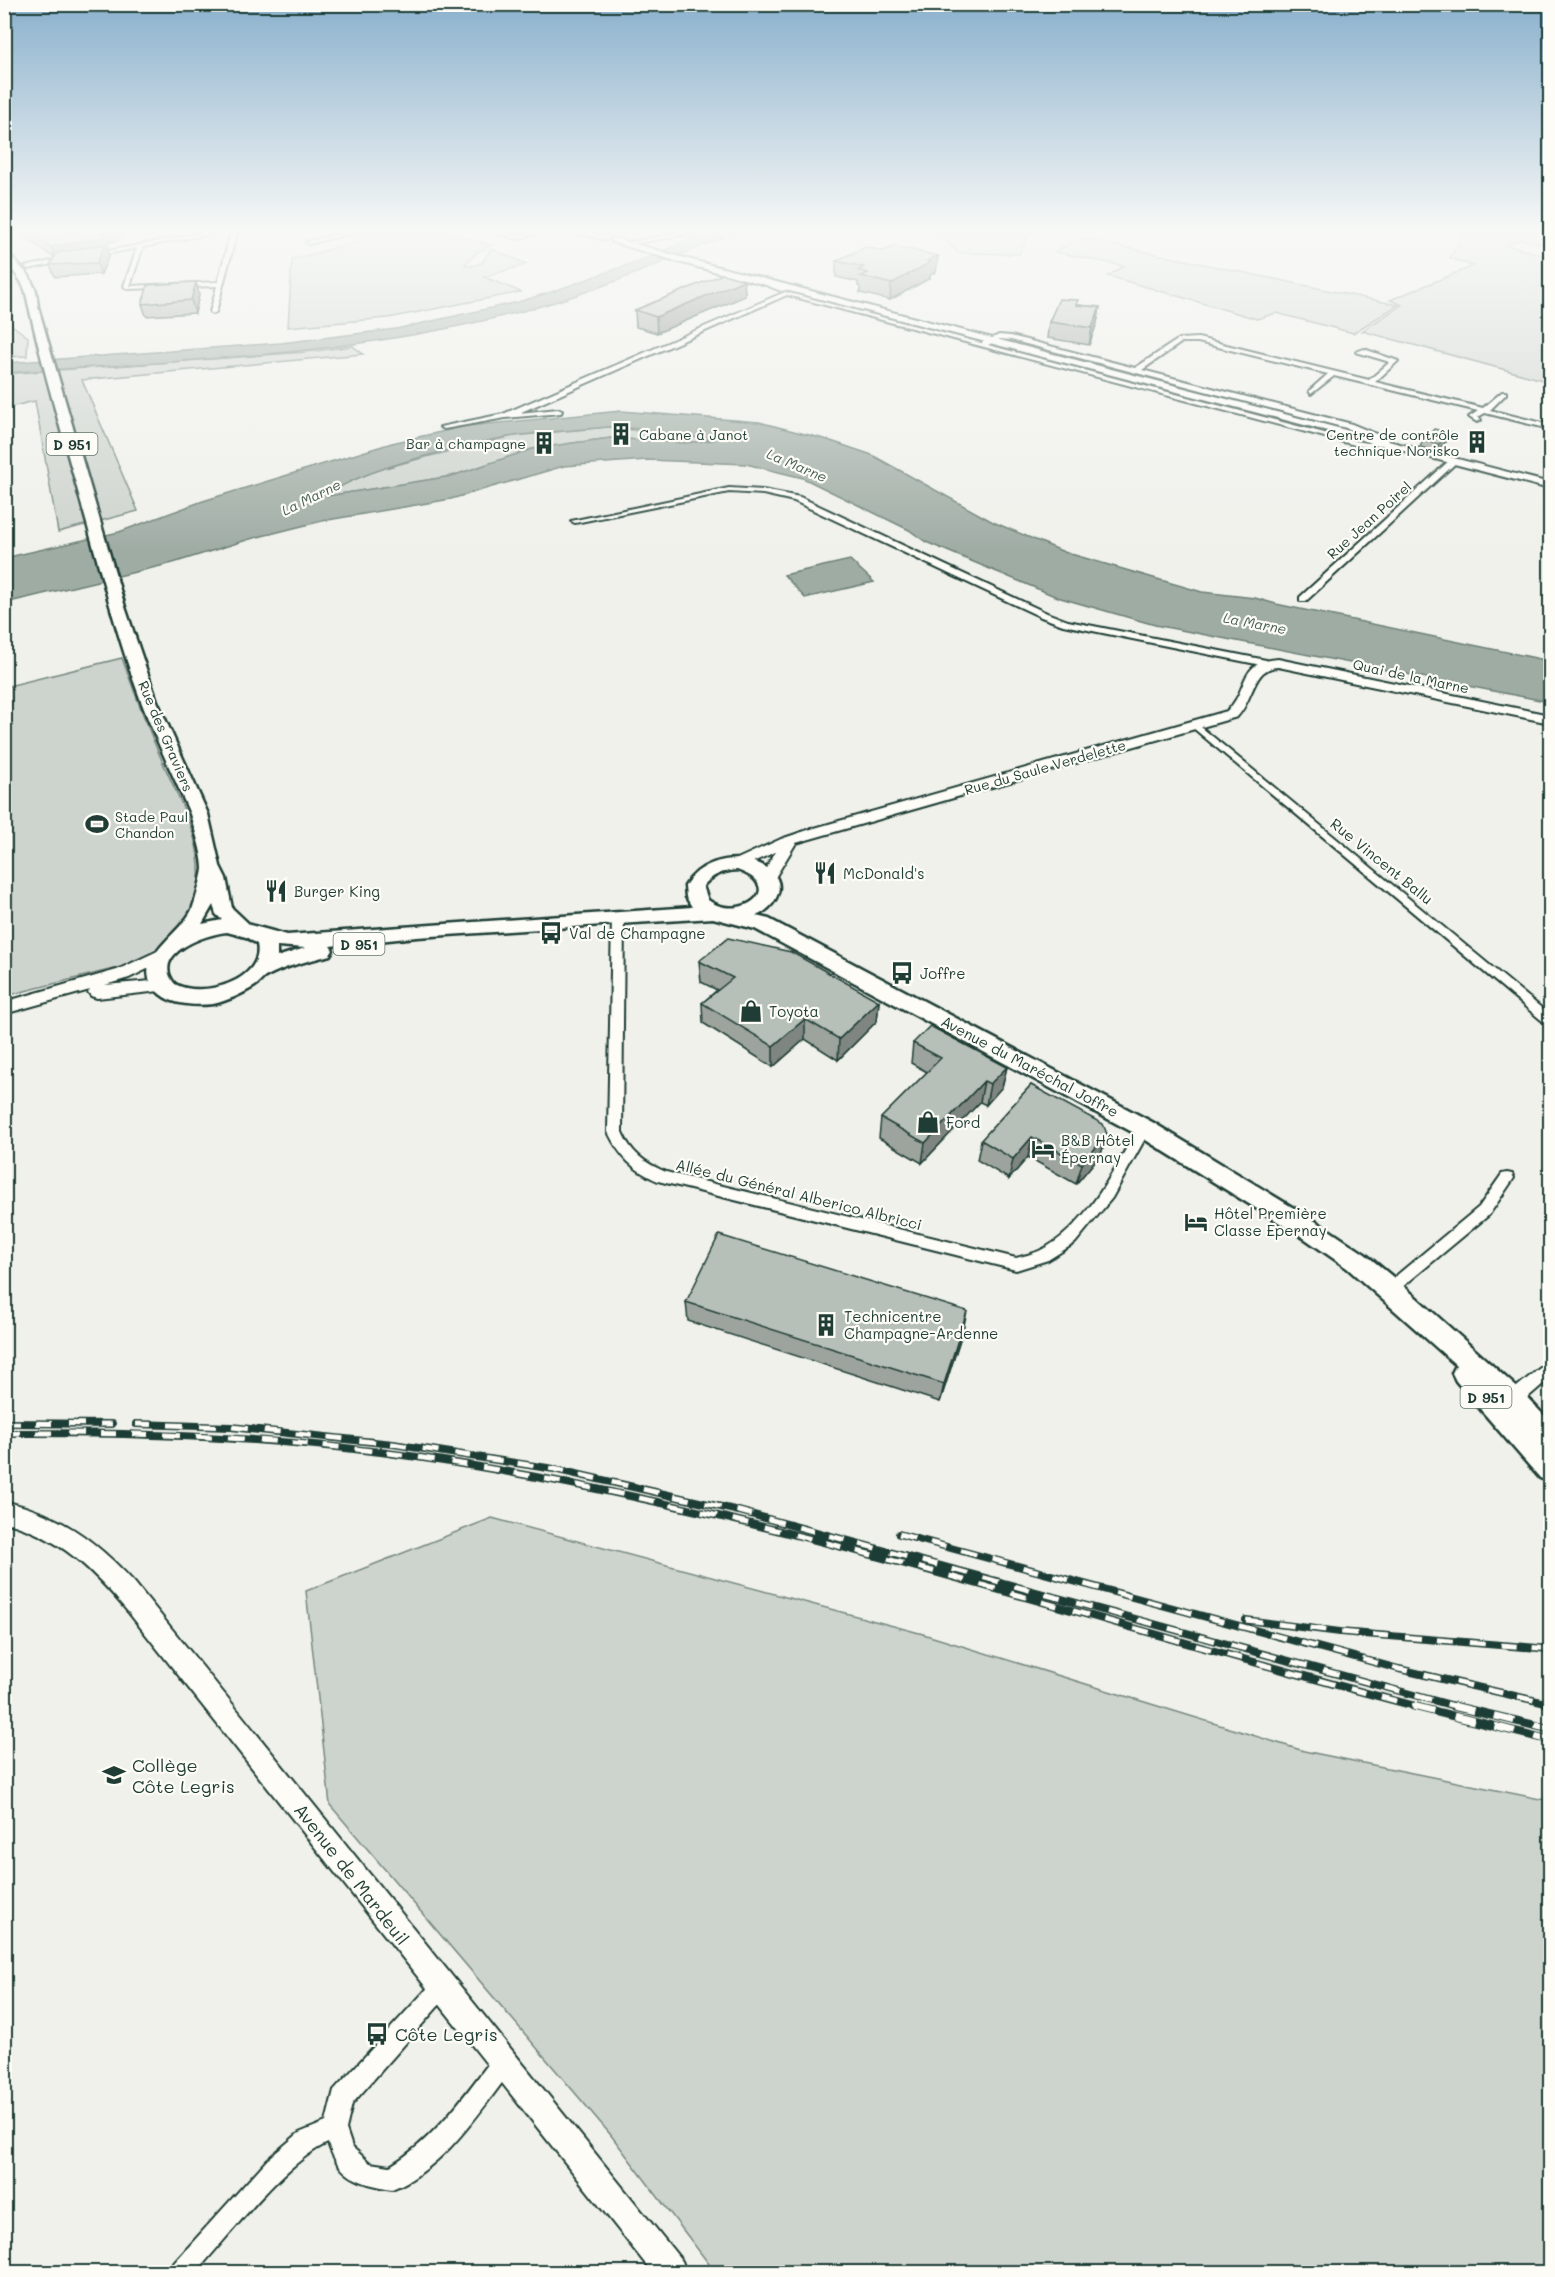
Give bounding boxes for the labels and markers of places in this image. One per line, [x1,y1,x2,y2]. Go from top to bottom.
building icon: Cabane à Janot [608,421,634,447]
place label: Cabane à Janot [639,425,748,444]
place label: Centre de contrôle technique Norisko [1326,425,1459,460]
building icon: Centre de contrôle technique Norisko [1464,429,1490,455]
building icon: Bar à champagne [531,430,557,456]
place label: Bar à champagne [406,434,526,453]
place label: Stade Paul Chandon [115,807,188,842]
sports icon: Stade Paul Chandon [84,811,110,837]
restaurant icon: McDonald's [812,860,838,886]
place label: McDonald's [843,863,925,883]
restaurant icon: Burger King [263,878,289,904]
place label: Burger King [294,881,380,901]
bus stop icon: Val de Champagne [538,920,564,946]
place label: Val de Champagne [569,923,706,943]
bus stop icon: Joffre [889,960,915,986]
place label: Joffre [920,963,966,983]
shop icon: Toyota [738,998,764,1024]
place label: Toyota [769,1001,819,1021]
shop icon: Ford [915,1109,941,1135]
place label: Ford [946,1112,980,1132]
place label: B&B Hôtel Épernay [1061,1130,1135,1167]
hotel icon: B&B Hôtel Épernay [1030,1136,1056,1162]
place label: Hôtel Première Classe Epernay [1214,1203,1327,1240]
hotel icon: Hôtel Première Classe Epernay [1183,1209,1209,1235]
place label: Technicentre Champagne-Ardenne [844,1306,998,1343]
building icon: Technicentre Champagne-Ardenne [813,1312,839,1338]
place label: Collège Côte Legris [132,1753,235,1798]
school or university icon: Collège Côte Legris [101,1762,127,1788]
bus stop icon: Côte Legris [364,2021,390,2047]
place label: Côte Legris [395,2022,498,2046]

